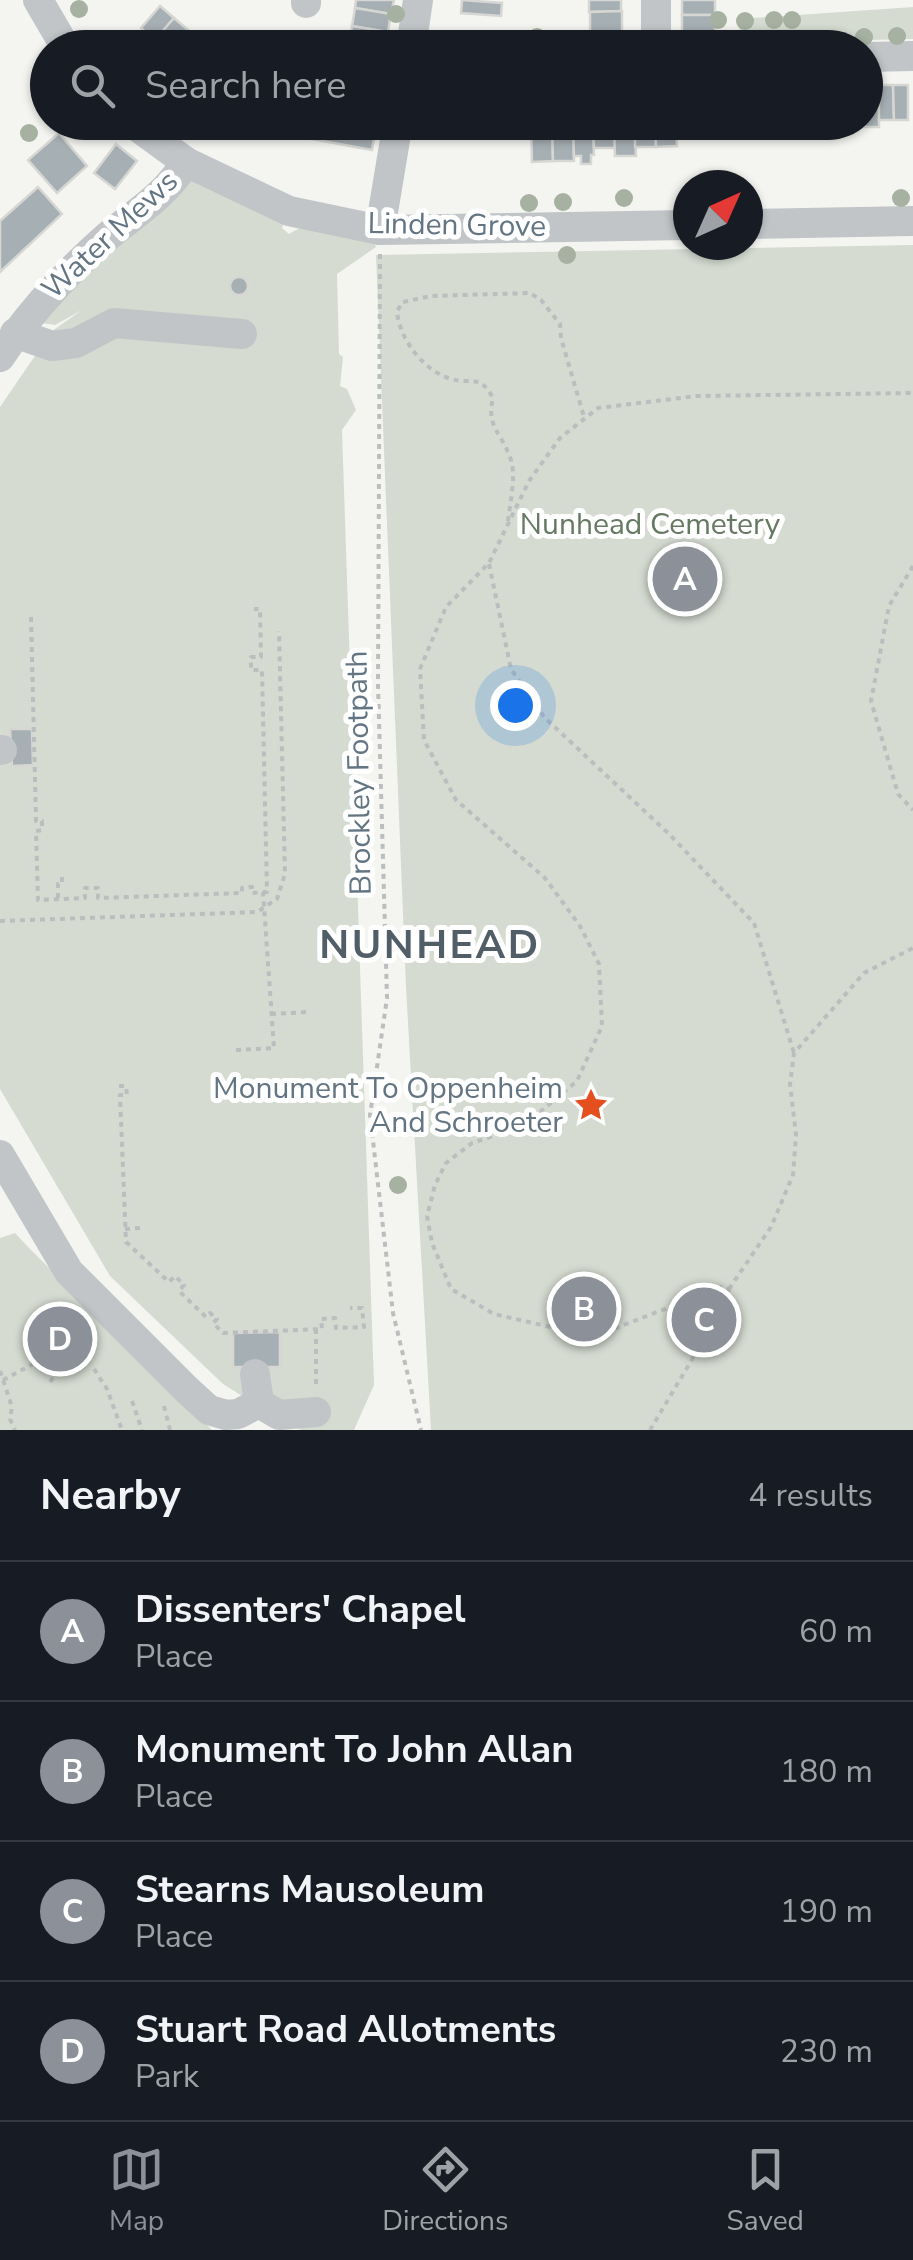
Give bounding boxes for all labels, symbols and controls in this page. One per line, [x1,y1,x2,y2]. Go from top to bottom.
search box [30,30,883,140]
icon: search [65,58,120,113]
text: Search here [145,60,346,111]
street label: Water Mews [33,161,187,309]
north arrow [673,170,763,260]
street label: Linden Grove [367,203,547,247]
park label: Nunhead Cemetery [520,504,781,545]
pin: A [652,542,718,616]
street label: Brockley Footpath [336,650,382,896]
your location [490,680,541,731]
district label: NUNHEAD [319,918,541,972]
place label: Monument To Oppenheim And Schroeter [213,1068,563,1143]
place icon: Monument To Oppenheim And Schroeter [572,1086,610,1124]
pin: B [552,1272,616,1346]
pin: C [672,1282,736,1358]
pin: D [28,1302,92,1376]
text: Nearby [40,1467,181,1524]
text: 4 results [748,1474,873,1517]
text: Dissenters' Chapel [135,1584,466,1635]
text: A [61,1610,84,1653]
text: 60 m [799,1610,873,1653]
text: Place [135,1635,213,1678]
text: Monument To John Allan [135,1724,574,1775]
text: B [61,1750,84,1793]
text: 180 m [780,1750,873,1793]
text: Place [135,1775,213,1818]
text: Stearns Mausoleum [135,1864,485,1915]
text: C [62,1890,83,1933]
text: 190 m [780,1890,873,1933]
text: Place [135,1915,213,1958]
text: Stuart Road Allotments [135,2004,556,2055]
text: D [60,2030,85,2073]
text: 230 m [780,2030,873,2073]
text: Park [135,2055,199,2098]
tab: Map [109,2142,164,2240]
tab: Directions [382,2142,508,2240]
tab: Saved [727,2142,804,2240]

